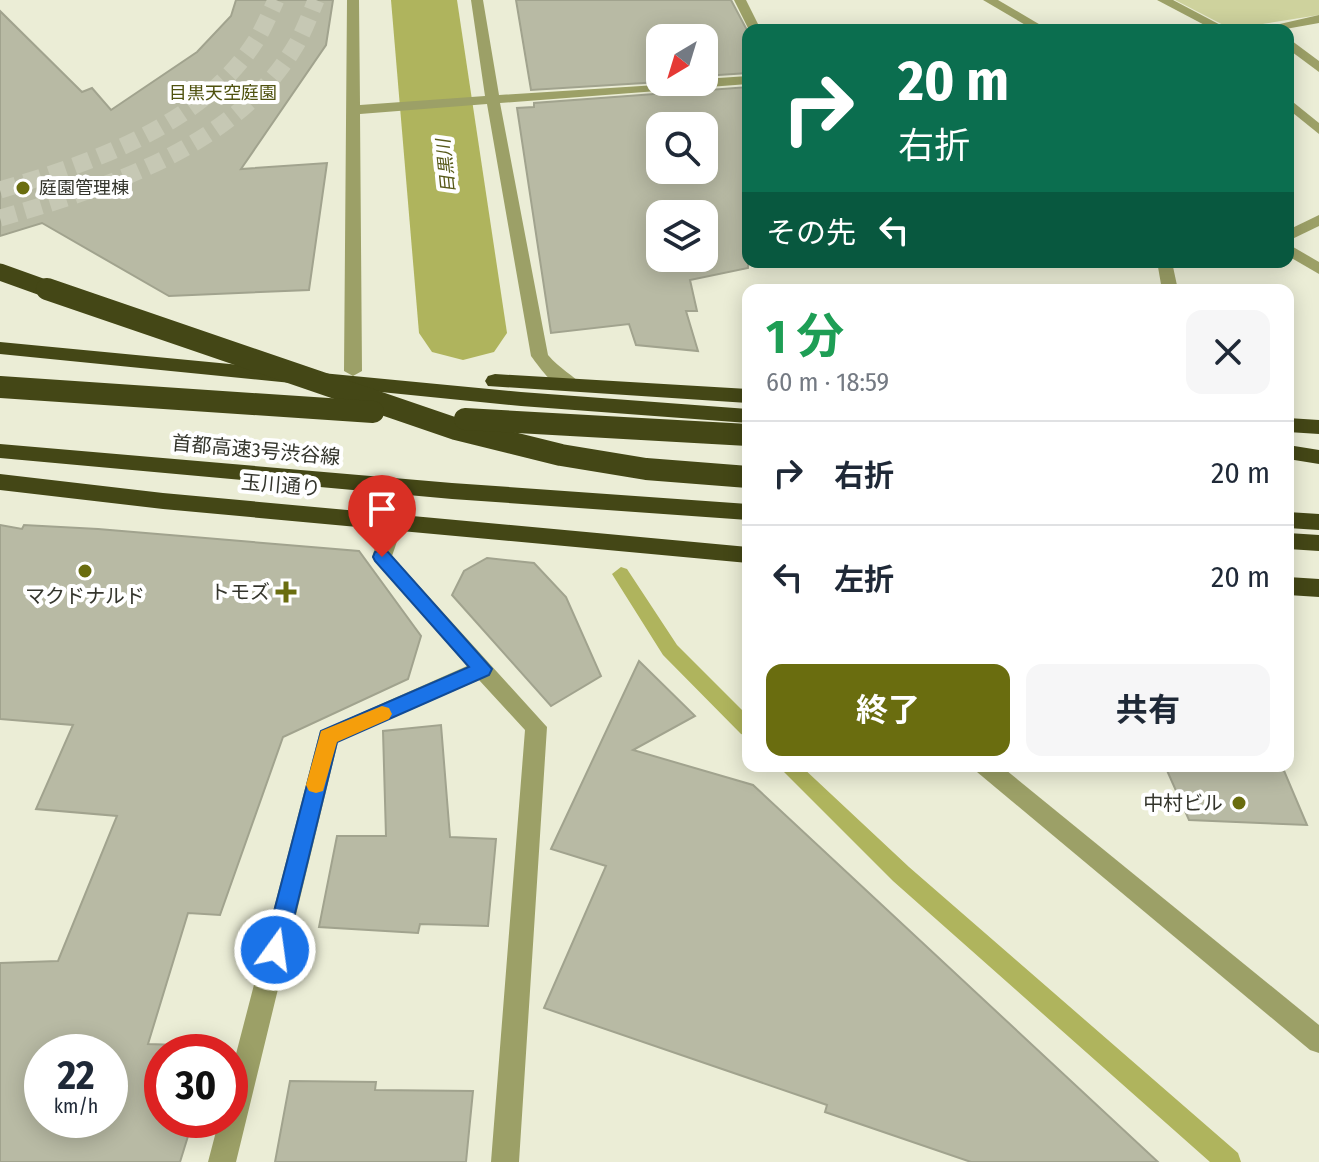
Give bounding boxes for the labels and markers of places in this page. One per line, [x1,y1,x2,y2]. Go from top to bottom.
place label: 庭園管理棟 [39,177,129,199]
marker: 庭園管理棟 [14,179,32,197]
pin [348,475,416,557]
marker: マクドナルド [76,562,94,580]
place label: トモズ [210,580,270,604]
marker: トモズ [277,583,295,601]
place label: マクドナルド [25,584,145,608]
place label: 中村ビル [1143,791,1223,815]
marker: 中村ビル [1230,794,1248,812]

